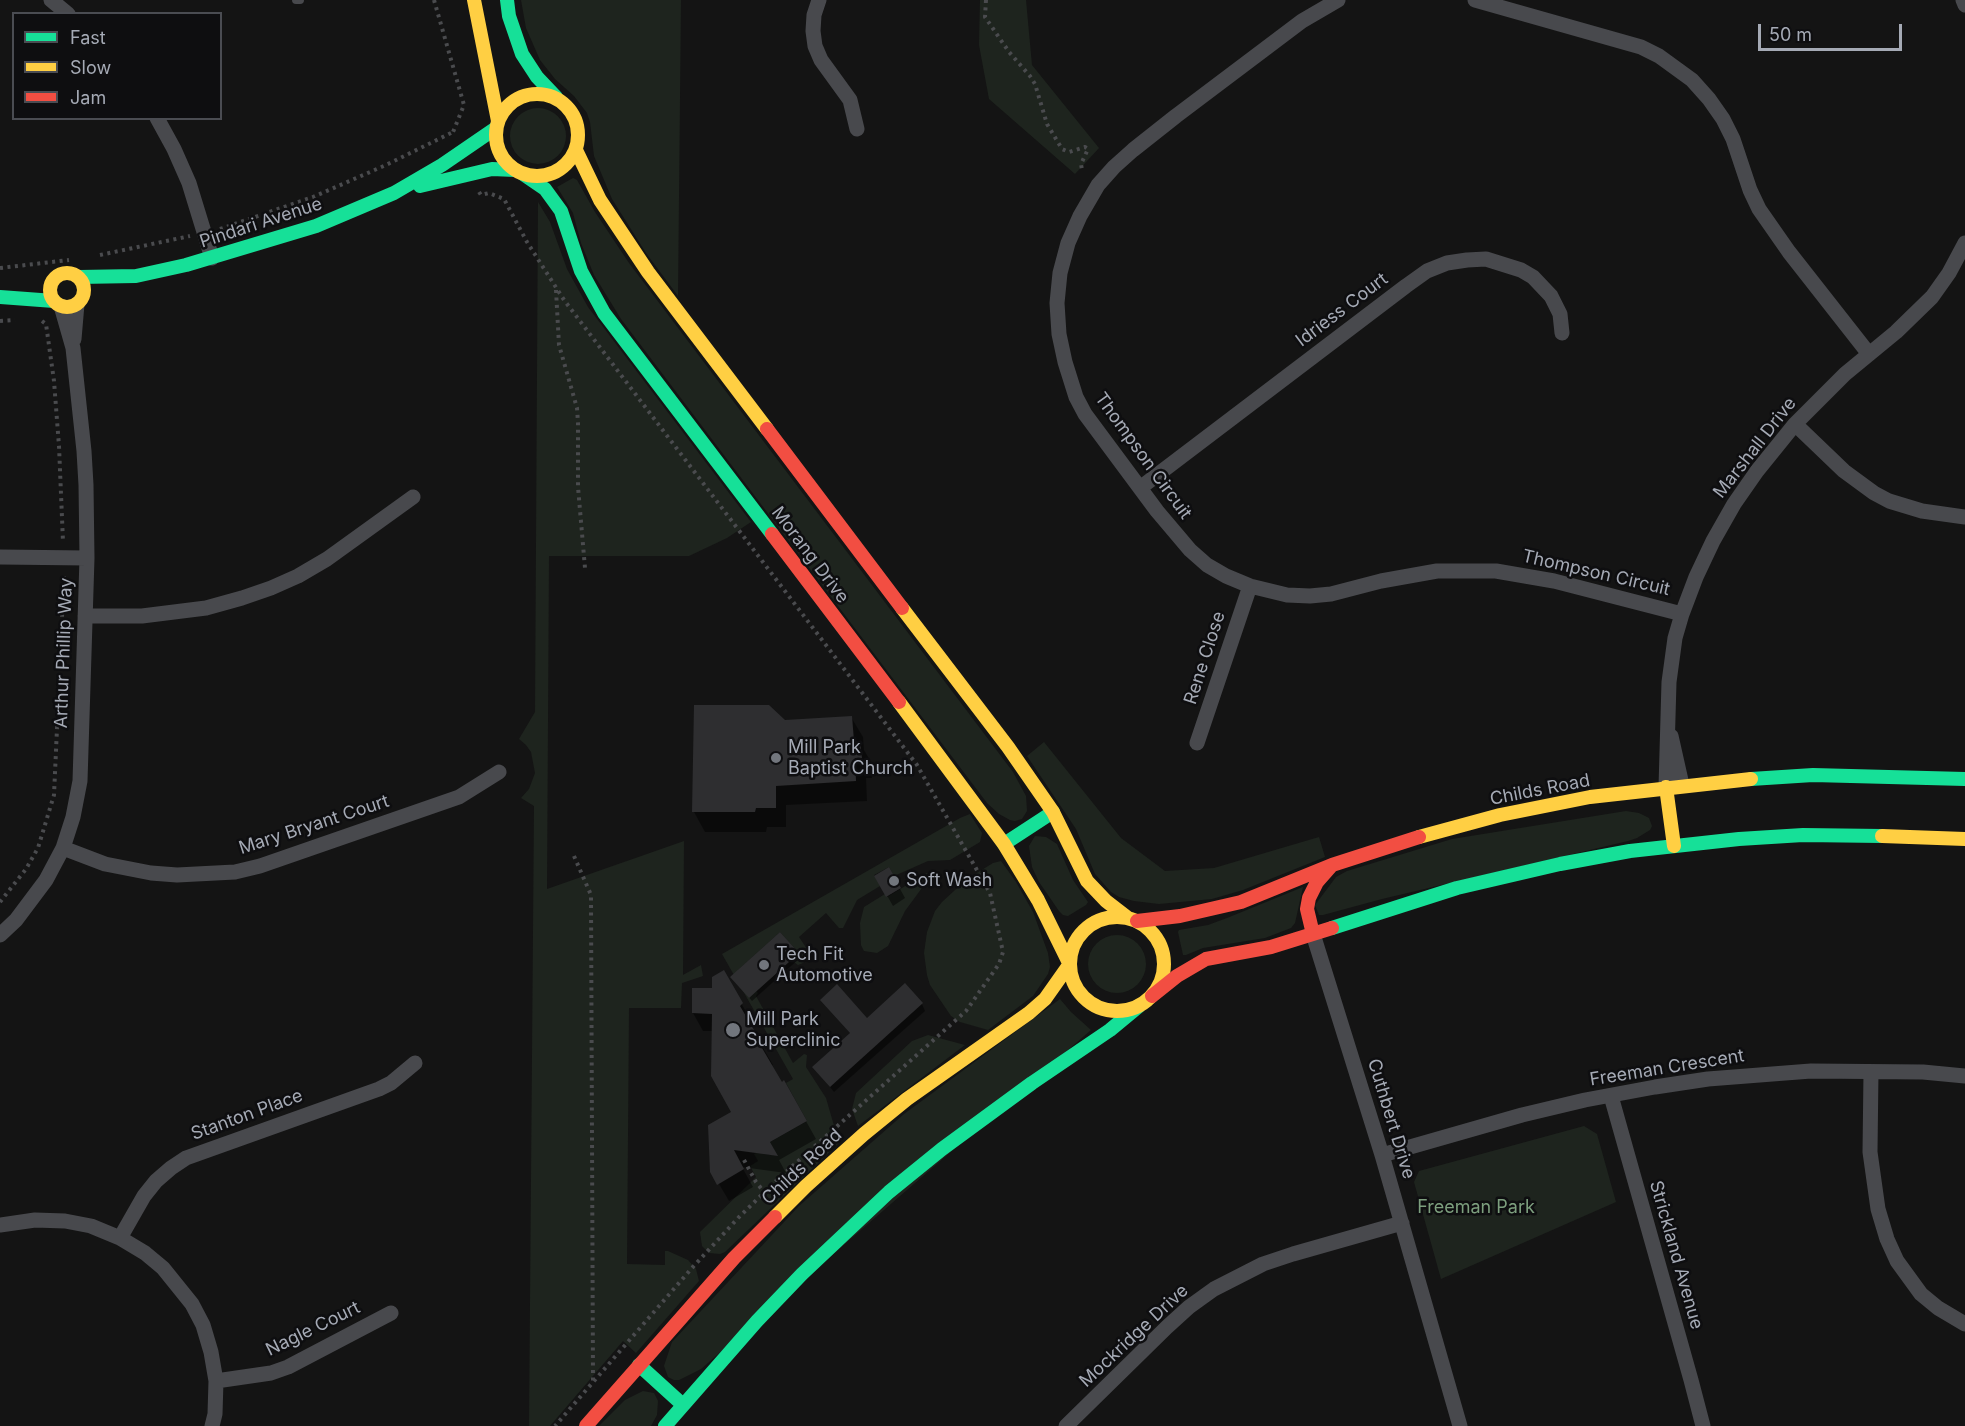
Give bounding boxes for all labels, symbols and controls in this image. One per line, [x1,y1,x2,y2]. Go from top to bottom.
legend [12,12,222,120]
scale bar [1761,12,1905,50]
text: 50 m [1769,24,1812,45]
text: Fast [70,27,106,48]
text: Slow [70,57,111,78]
text: Jam [70,87,106,108]
street label: Pindari Avenue [197,193,325,253]
street label: Idriess Court [1292,268,1392,352]
street label: Thompson Circuit [1090,389,1196,523]
street label: Marshall Drive [1709,393,1801,503]
street label: Morang Drive [767,502,853,608]
street label: Thompson Circuit [1520,545,1672,601]
street label: Arthur Phillip Way [51,577,77,729]
street label: Rene Close [1180,609,1230,707]
place label: Mill Park Baptist Church [788,737,913,780]
marker: Mill Park Baptist Church [769,751,783,765]
street label: Childs Road [1488,770,1592,810]
street label: Mary Bryant Court [236,791,392,859]
place label: Soft Wash [906,870,992,892]
marker: Soft Wash [887,874,901,888]
place label: Tech Fit Automotive [776,944,873,986]
marker: Tech Fit Automotive [757,958,771,972]
place label: Mill Park Superclinic [746,1009,840,1052]
marker: Mill Park Superclinic [724,1021,742,1039]
street label: Freeman Crescent [1588,1045,1746,1091]
street label: Cuthbert Drive [1362,1056,1420,1182]
street label: Stanton Place [188,1085,306,1145]
street label: Childs Road [758,1124,846,1210]
street label: Strickland Avenue [1644,1178,1708,1332]
park label: Freeman Park [1417,1197,1535,1219]
street label: Mockridge Drive [1075,1280,1193,1392]
street label: Nagle Court [262,1297,364,1361]

